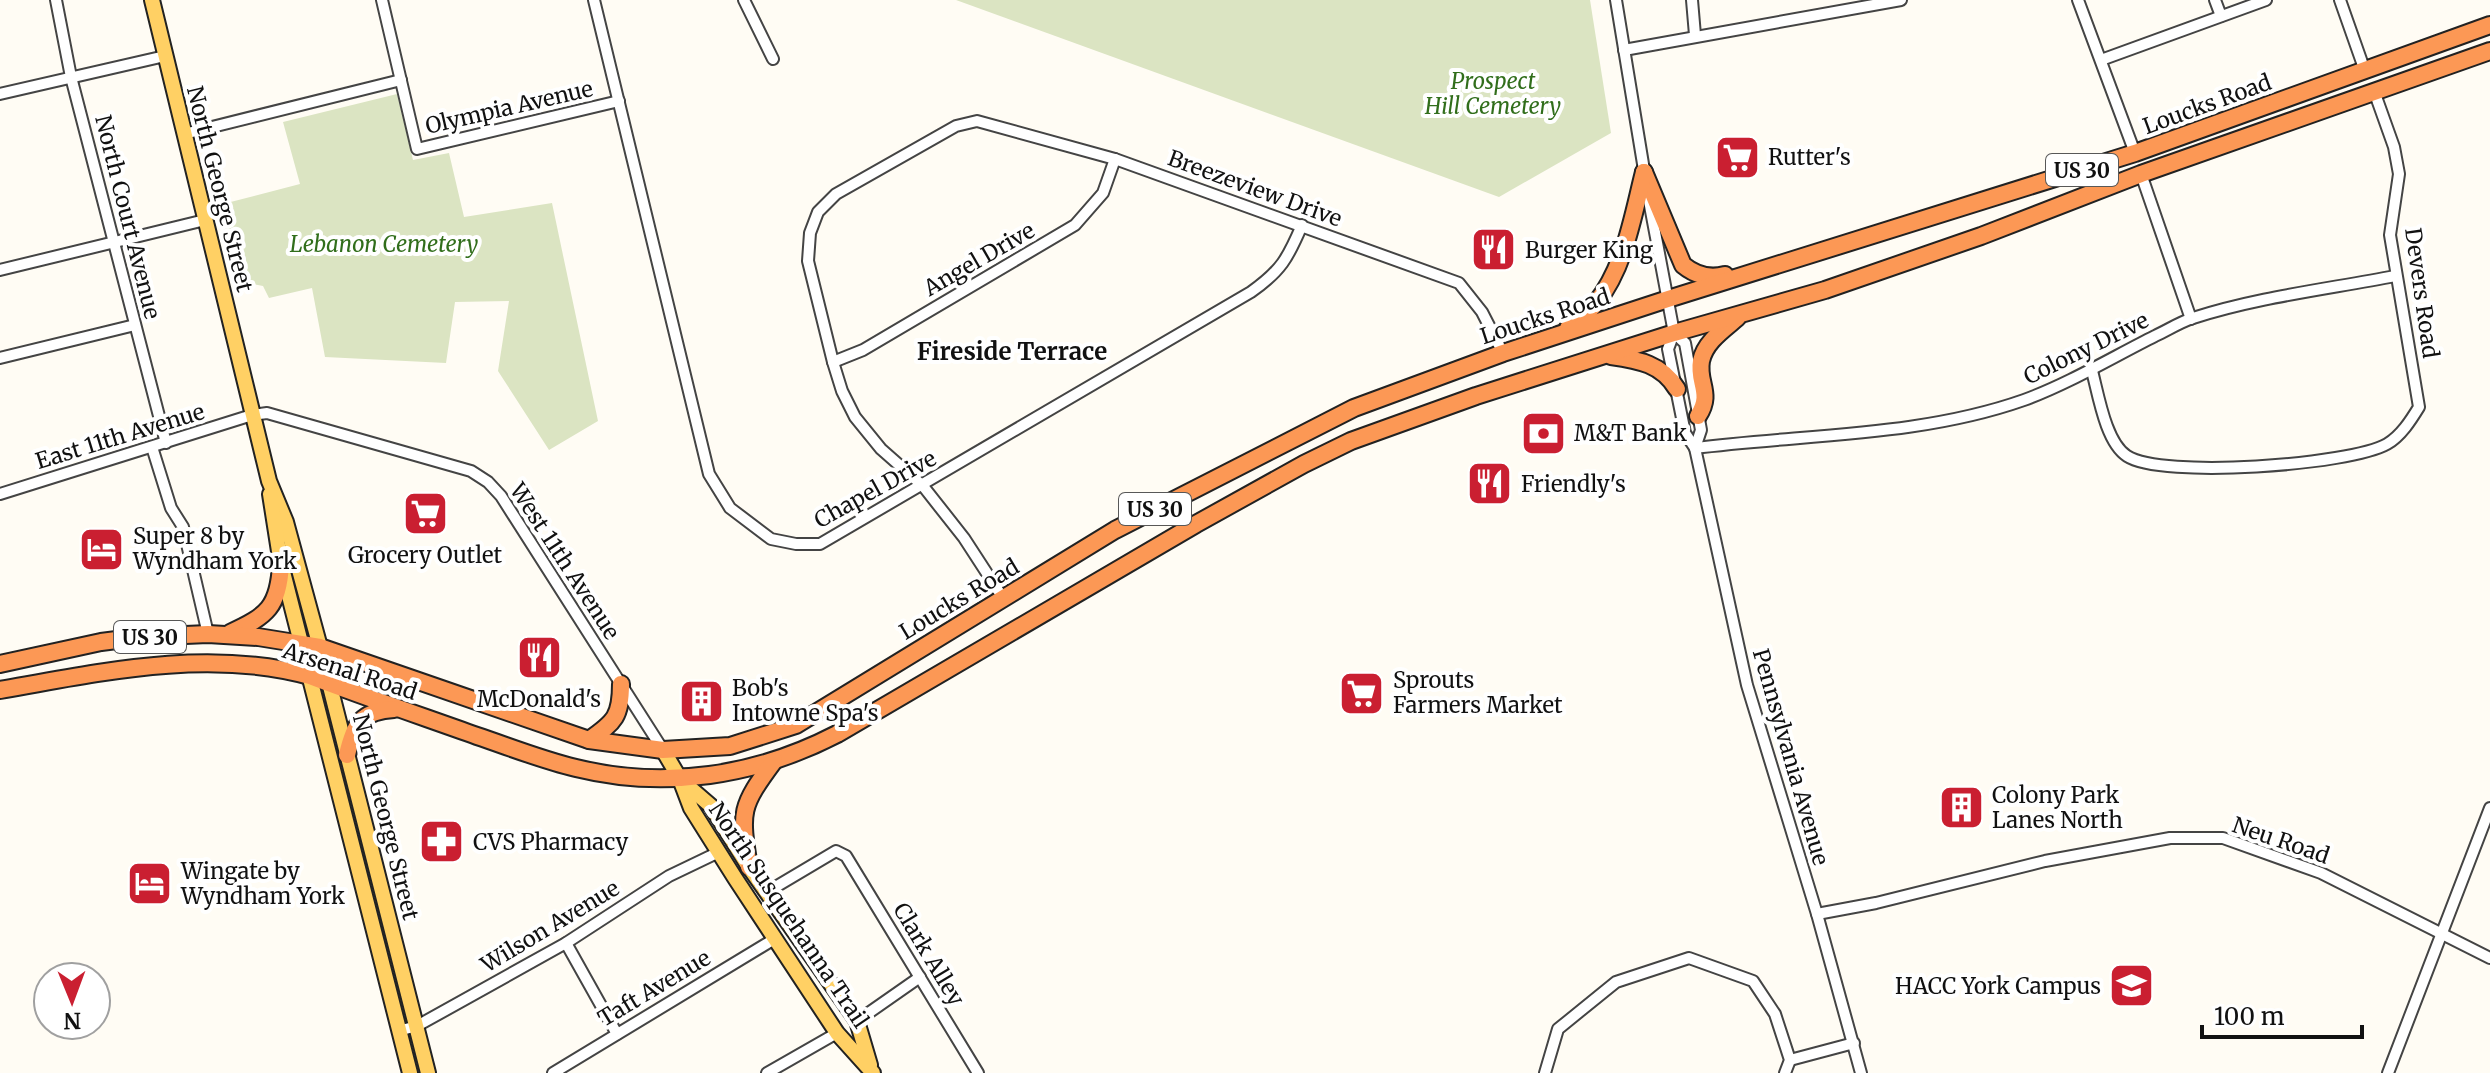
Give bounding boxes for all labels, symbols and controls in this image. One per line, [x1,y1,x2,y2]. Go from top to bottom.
park label: Prospect Hill Cemetery [1424,67,1561,120]
street label: Loucks Road [2139,68,2275,140]
street label: Olympia Avenue [422,74,596,140]
street label: North George Street [181,83,259,295]
street label: North Court Avenue [89,112,167,322]
supermarket icon: Rutter's [1713,133,1761,181]
place label: Rutter's [1768,143,1851,171]
street label: Breezeview Drive [1164,144,1346,232]
road number: US 30 [2046,154,2118,186]
street label: Angel Drive [918,216,1040,303]
restaurant icon: Burger King [1470,226,1518,274]
street label: Devers Road [2399,226,2445,360]
park label: Lebanon Cemetery [290,230,478,258]
place label: Burger King [1525,236,1653,264]
street label: Loucks Road [1477,282,1613,350]
street label: Colony Drive [2019,306,2153,390]
district label: Fireside Terrace [917,336,1107,367]
street label: East 11th Avenue [32,397,208,475]
bank icon: M&T Bank [1519,409,1567,457]
place label: M&T Bank [1574,419,1687,447]
street label: Chapel Drive [809,444,941,534]
restaurant icon: Friendly's [1466,460,1514,508]
place label: Friendly's [1521,470,1626,498]
street label: West 11th Avenue [503,477,626,645]
supermarket icon: Grocery Outlet [401,490,449,538]
road number: US 30 [1119,493,1191,525]
place label: Super 8 by Wyndham York [132,522,297,575]
hotel icon: Super 8 by Wyndham York [78,525,126,573]
place label: Grocery Outlet [348,541,503,569]
street label: Loucks Road [894,552,1024,646]
road number: US 30 [114,621,186,653]
restaurant icon: McDonald's [515,634,563,682]
street label: Arsenal Road [278,636,421,706]
street label: Pennsylvania Avenue [1747,646,1835,868]
place label: Sprouts Farmers Market [1393,666,1563,719]
supermarket icon: Sprouts Farmers Market [1338,669,1386,717]
place label: Bob's Intowne Spa's [732,674,879,727]
building icon: Bob's Intowne Spa's [677,677,725,725]
place label: McDonald's [477,685,601,713]
street label: North George Street [347,711,425,923]
place label: Colony Park Lanes North [1992,781,2123,834]
building icon: Colony Park Lanes North [1937,784,1985,832]
street label: North Susquehanna Trail [703,797,875,1033]
street label: Neu Road [2229,810,2333,870]
pharmacy icon: CVS Pharmacy [418,818,466,866]
place label: CVS Pharmacy [473,828,628,856]
place label: Wingate by Wyndham York [180,857,345,910]
hotel icon: Wingate by Wyndham York [126,860,174,908]
street label: Wilson Avenue [475,874,624,979]
street label: Clark Alley [887,897,971,1011]
street label: Taft Avenue [593,943,715,1033]
north arrow [32,961,112,1041]
school or university icon: HACC York Campus [2108,962,2156,1010]
place label: HACC York Campus [1895,972,2101,1000]
scale bar [2202,989,2362,1039]
text: 100 m [2214,1001,2285,1032]
text: N [63,1007,81,1035]

